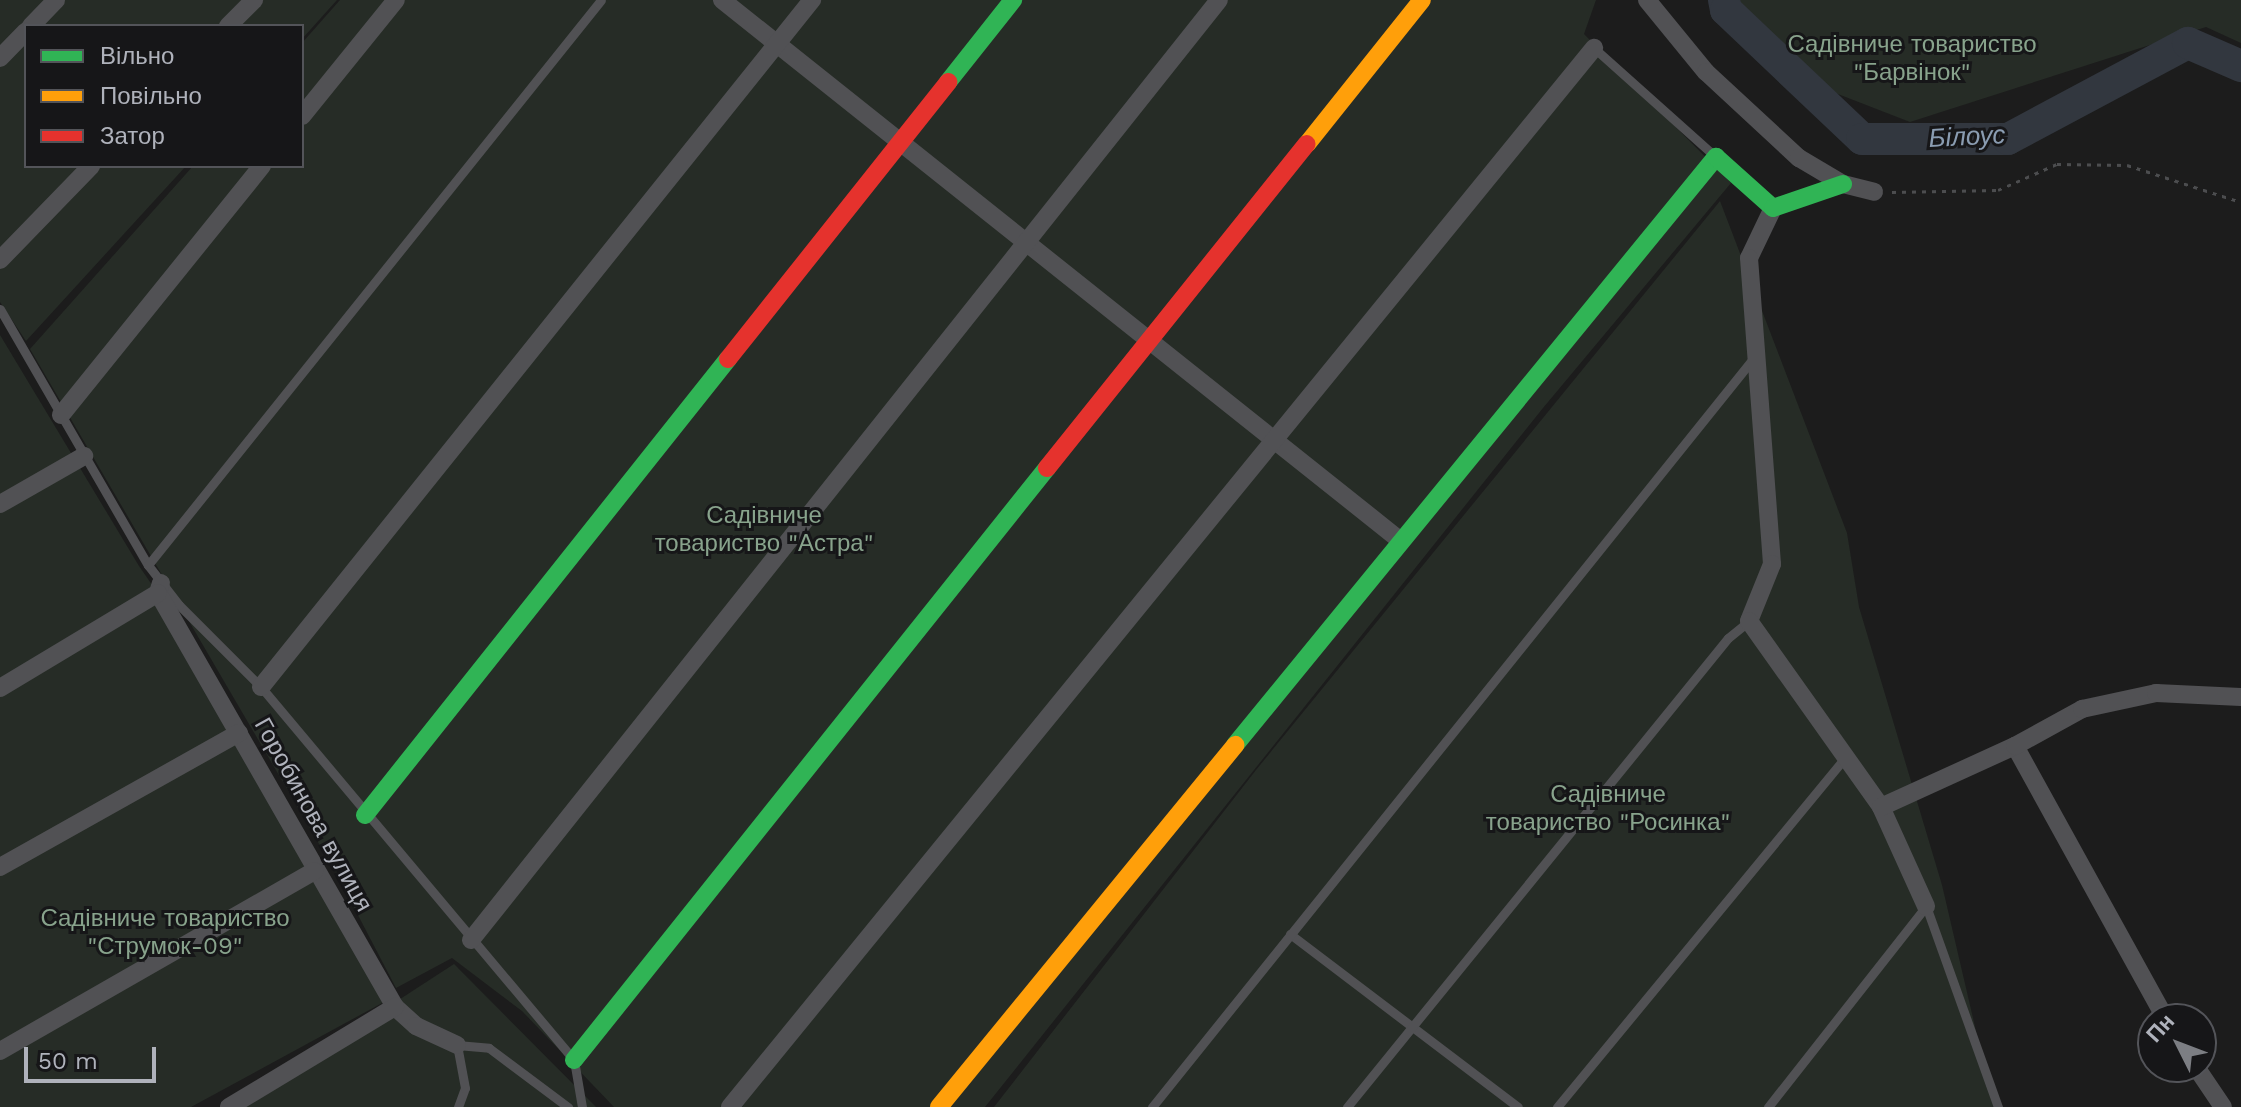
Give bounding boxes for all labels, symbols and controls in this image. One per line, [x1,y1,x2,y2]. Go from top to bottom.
legend [24,24,304,168]
park label: Садівниче товариство "Барвінок" [1787,31,2037,87]
text: Вільно [100,42,174,70]
text: Повільно [100,82,202,110]
water label: Білоус [1928,119,2006,155]
text: Затор [100,122,165,150]
park label: Садівниче товариство "Астра" [655,502,873,558]
street label: Горобинова вулиця [248,713,378,917]
park label: Садівниче товариство "Росинка" [1486,781,1730,837]
park label: Садівниче товариство "Струмок-09" [40,905,290,961]
north arrow [2137,1003,2217,1083]
text: Пн [2141,1009,2179,1047]
scale bar [28,1031,160,1081]
text: 50 m [38,1047,98,1075]

